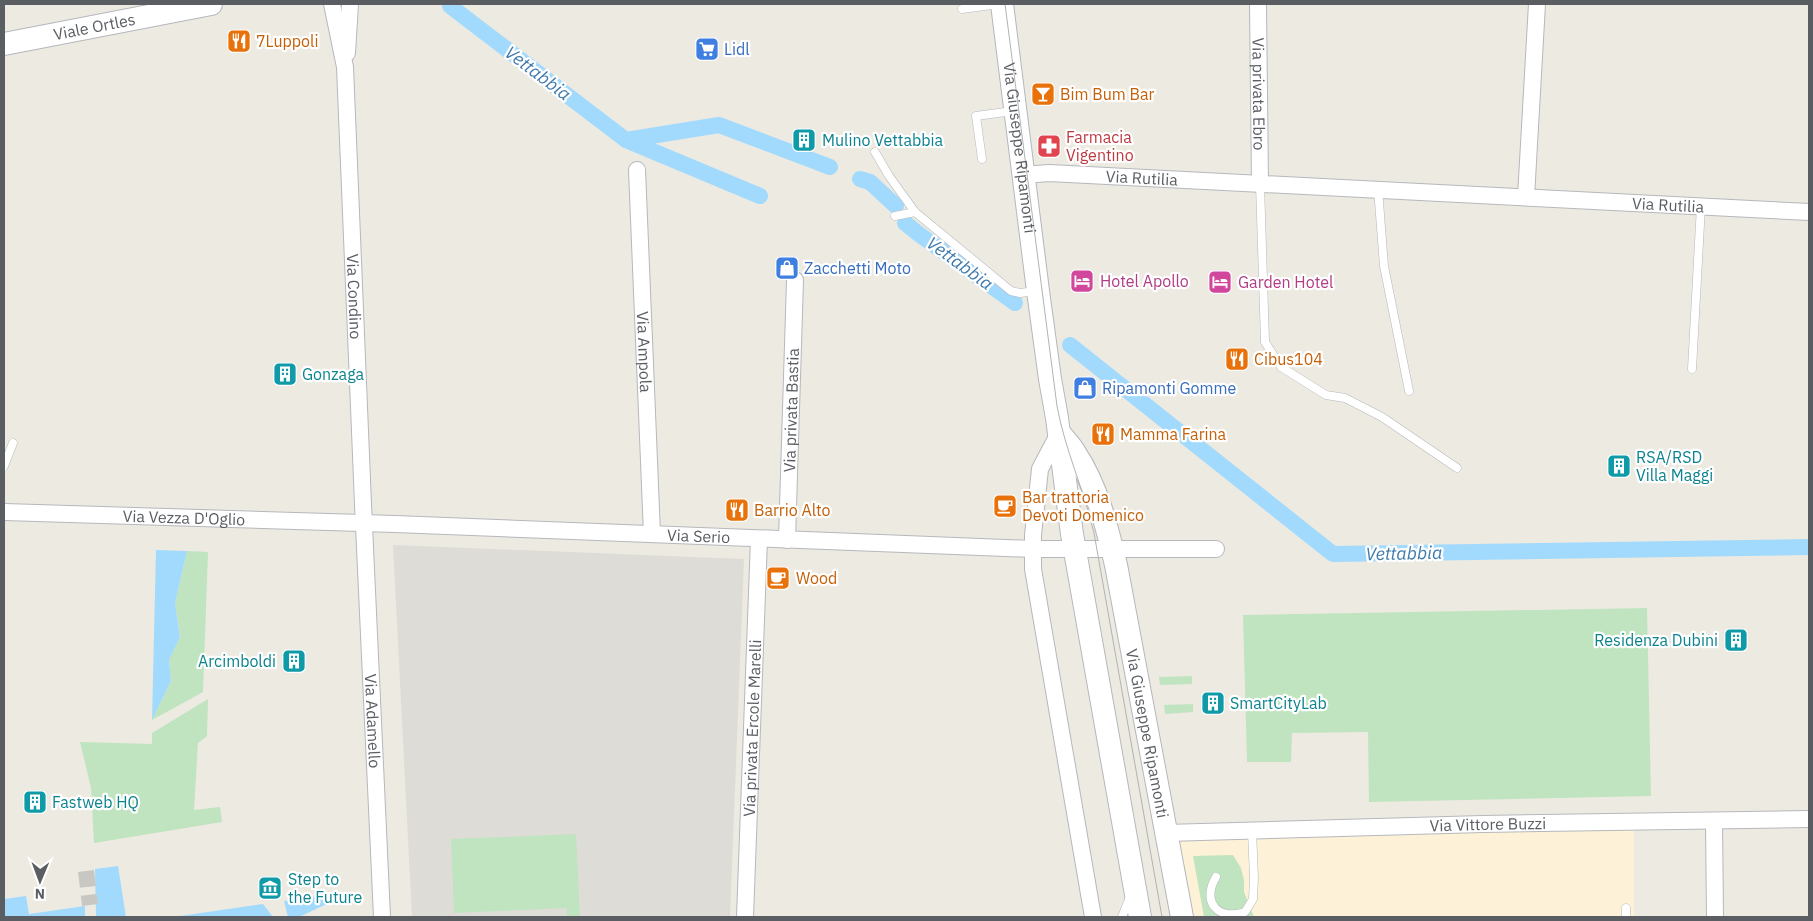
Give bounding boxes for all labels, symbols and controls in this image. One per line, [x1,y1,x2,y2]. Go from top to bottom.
street label: Viale Ortles [52,9,137,44]
restaurant icon: 7Luppoli [226,28,252,54]
place label: 7Luppoli [256,31,318,51]
supermarket icon: Lidl [694,36,720,62]
street label: Via privata Ebro [1248,37,1270,151]
place label: Lidl [724,39,750,59]
water label: Vettabbia [500,41,576,105]
street label: Via Giuseppe Ripamonti [999,61,1041,234]
bar icon: Bim Bum Bar [1030,81,1056,107]
place label: Bim Bum Bar [1060,84,1154,104]
building icon: Mulino Vettabbia [791,127,817,153]
place label: Farmacia Vigentino [1066,127,1134,165]
place label: Mulino Vettabbia [822,130,943,150]
pharmacy icon: Farmacia Vigentino [1036,133,1062,159]
street label: Via Rutilia [1105,166,1179,190]
street label: Via Rutilia [1632,193,1705,217]
water label: Vettabbia [922,231,998,295]
street label: Via Condino [343,253,366,340]
shop icon: Zacchetti Moto [774,255,800,281]
place label: Zacchetti Moto [804,258,911,278]
hotel icon: Hotel Apollo [1069,268,1095,294]
hotel icon: Garden Hotel [1207,269,1233,295]
place label: Hotel Apollo [1100,271,1189,291]
place label: Garden Hotel [1238,272,1333,292]
street label: Via Ampola [633,311,656,393]
restaurant icon: Cibus104 [1224,346,1250,372]
street label: Via privata Bastia [779,347,803,473]
place label: Cibus104 [1254,349,1323,369]
building icon: Gonzaga [272,361,298,387]
place label: Gonzaga [302,364,365,384]
shop icon: Ripamonti Gomme [1072,375,1098,401]
place label: Ripamonti Gomme [1102,378,1236,398]
restaurant icon: Mamma Farina [1090,421,1116,447]
place label: Mamma Farina [1120,424,1227,444]
place label: RSA/RSD Villa Maggi [1636,447,1713,485]
building icon: RSA/RSD Villa Maggi [1606,453,1632,479]
place label: Bar trattoria Devoti Domenico [1022,487,1144,525]
cafe icon: Bar trattoria Devoti Domenico [992,493,1018,519]
restaurant icon: Barrio Alto [724,497,750,523]
place label: Barrio Alto [754,500,831,520]
street label: Via Vezza D'Oglio [122,506,246,529]
street label: Via Serio [667,525,731,547]
water label: Vettabbia [1365,541,1443,565]
cafe icon: Wood [765,565,791,591]
place label: Wood [796,568,837,588]
building icon: Residenza Dubini [1723,627,1749,653]
place label: Residenza Dubini [1594,630,1718,650]
street label: Via privata Ercole Marelli [739,639,765,817]
street label: Via Giuseppe Ripamonti [1122,647,1173,820]
building icon: Arcimboldi [281,648,307,674]
place label: Arcimboldi [198,651,276,671]
street label: Via Adamello [361,673,385,769]
building icon: SmartCityLab [1200,690,1226,716]
place label: SmartCityLab [1230,693,1327,713]
building icon: Fastweb HQ [22,789,48,815]
place label: Fastweb HQ [52,792,139,812]
street label: Via Vittore Buzzi [1429,813,1546,836]
north arrow [15,856,65,906]
place label: Step to the Future [288,869,362,907]
museum icon: Step to the Future [257,875,283,901]
text: N [35,885,45,903]

